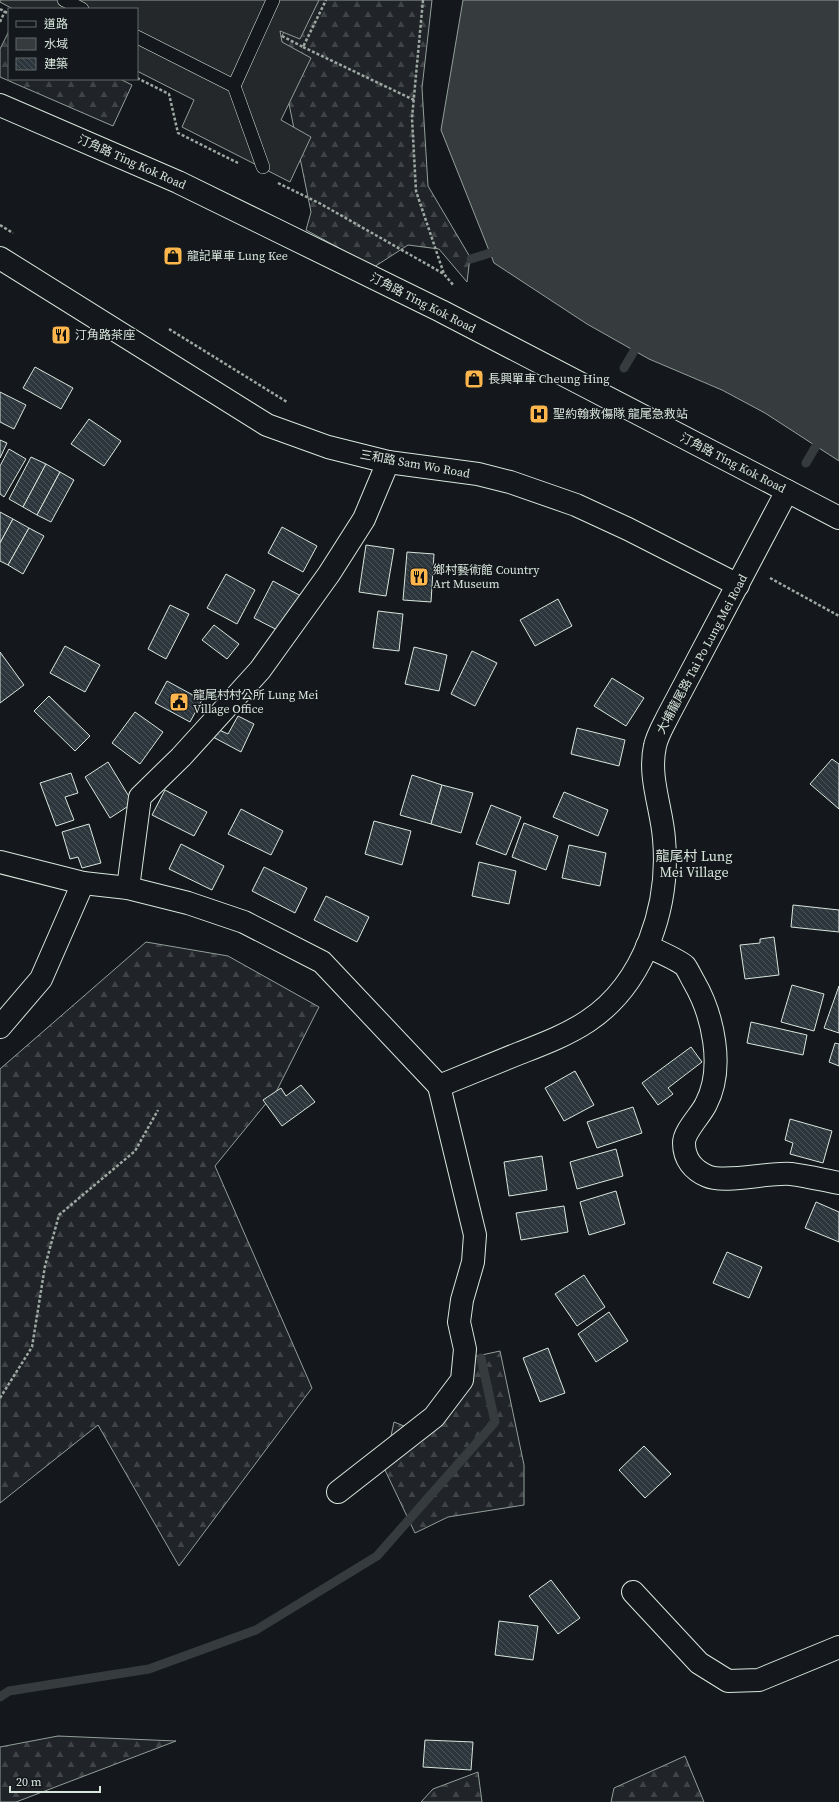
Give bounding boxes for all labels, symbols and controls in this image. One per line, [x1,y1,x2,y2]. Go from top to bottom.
legend [8,8,138,80]
text: 道路 [44,16,68,32]
text: 水域 [44,36,68,52]
text: 建築 [44,56,68,72]
street label: 汀角路 Ting Kok Road [75,131,189,193]
shop icon: 龍記單車 Lung Kee [162,245,184,267]
place label: 龍記單車 Lung Kee [187,248,288,264]
street label: 汀角路 Ting Kok Road [367,269,479,337]
restaurant icon: 汀角路茶座 [50,324,72,346]
place label: 汀角路茶座 [75,327,135,343]
shop icon: 長興單車 Cheung Hing [463,368,485,390]
place label: 長興單車 Cheung Hing [488,371,610,387]
hospital icon: 聖約翰救傷隊 龍尾急救站 [528,403,550,425]
place label: 聖約翰救傷隊 龍尾急救站 [553,406,688,422]
street label: 汀角路 Ting Kok Road [677,429,789,497]
street label: 三和路 Sam Wo Road [359,446,471,482]
place label: 鄉村藝術館 Country Art Museum [433,562,540,592]
restaurant icon: 鄉村藝術館 Country Art Museum [408,566,430,588]
street label: 大埔龍尾路 Tai Po Lung Mei Road [653,571,751,737]
place label: 龍尾村村公所 Lung Mei Village Office [193,687,319,717]
public building icon: 龍尾村村公所 Lung Mei Village Office [168,691,190,713]
district label: 龍尾村 Lung Mei Village [655,846,733,882]
scale bar [10,1768,100,1794]
text: 20 m [16,1774,42,1790]

